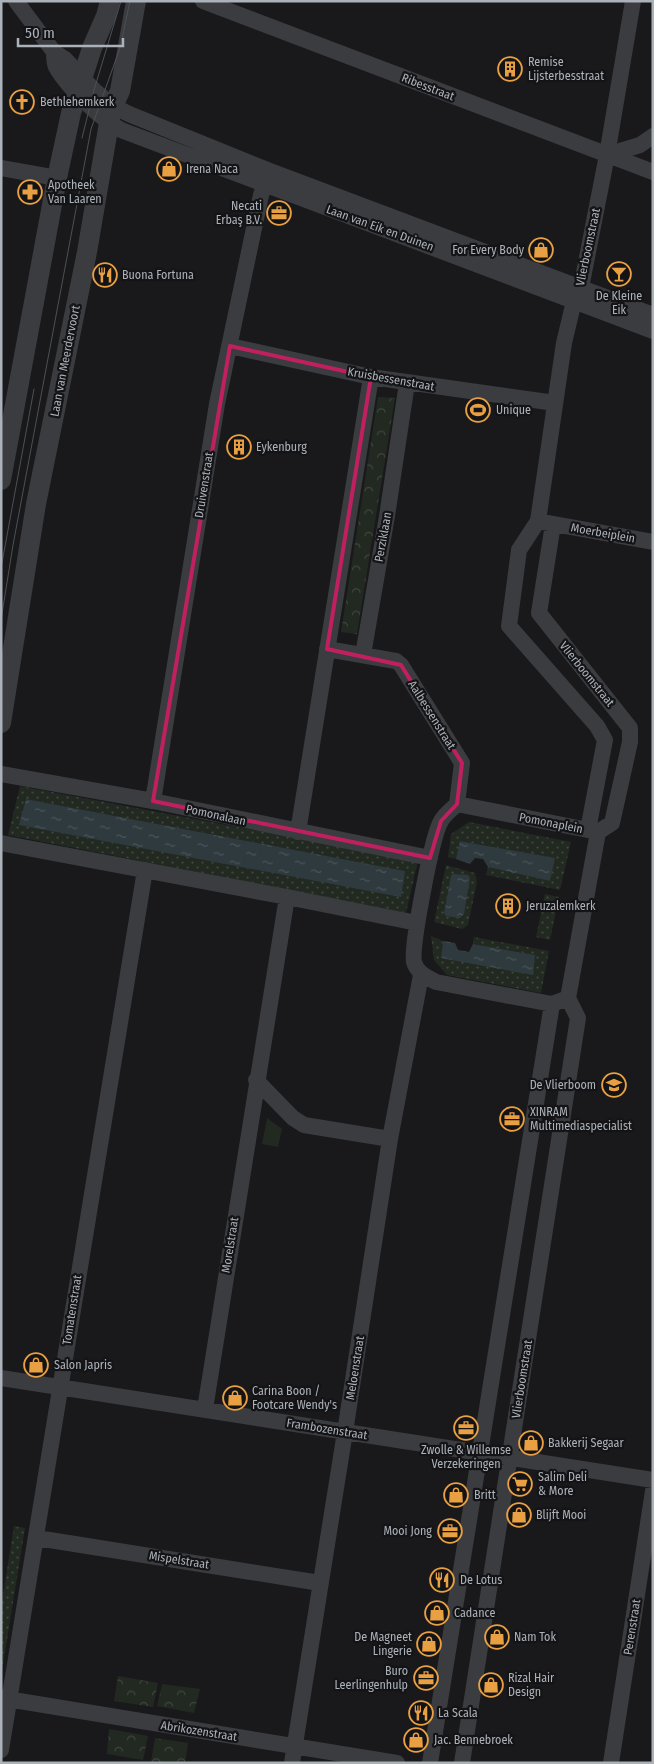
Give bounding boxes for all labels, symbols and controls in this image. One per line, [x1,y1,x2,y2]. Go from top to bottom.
scale bar [18,15,122,47]
text: 50 m [25,24,55,42]
place label: Remise Lijsterbesstraat [528,55,604,83]
building icon: Remise Lijsterbesstraat [497,56,523,82]
street label: Ribesstraat [400,71,456,103]
church icon: Bethlehemkerk [9,89,35,115]
place label: Bethlehemkerk [40,95,115,109]
shop icon: Irena Naca [156,156,182,182]
place label: Irena Naca [186,162,238,176]
place label: Apotheek Van Laaren [48,178,102,206]
pharmacy icon: Apotheek Van Laaren [17,179,43,205]
place label: Necati Erbaş B.V. [216,199,262,227]
office icon: Necati Erbaş B.V. [266,200,292,226]
street label: Laan van Eik en Duinen [324,202,436,254]
street label: Vlierboomstraat [573,207,603,287]
shop icon: For Every Body [528,237,554,263]
place label: For Every Body [452,243,525,257]
bar icon: De Kleine Eik [606,261,632,287]
restaurant icon: Buona Fortuna [92,262,118,288]
place label: Buona Fortuna [122,268,194,282]
place label: De Kleine Eik [596,289,642,317]
street label: Laan van Meerdervoort [47,304,83,418]
street label: Kruisbessenstraat [346,364,436,394]
sports icon: Unique [465,397,491,423]
place label: Unique [496,403,531,417]
building icon: Eykenburg [226,434,252,460]
place label: Eykenburg [256,440,307,454]
street label: Druivenstraat [192,451,216,519]
street label: Perziklaan [372,511,394,563]
street label: Moerbeiplein [570,520,636,546]
street label: Vlierboomstraat [557,639,617,709]
street label: Aalbessenstraat [405,678,459,752]
street label: Pomonalaan [185,802,247,828]
street label: Pomonaplein [518,810,584,836]
building icon: Jeruzalemkerk [495,893,521,919]
place label: Jeruzalemkerk [526,899,596,913]
school or university icon: De Vlierboom [601,1072,627,1098]
place label: De Vlierboom [530,1078,596,1092]
place label: XINRAM Multimediaspecialist [530,1105,632,1133]
office icon: XINRAM Multimediaspecialist [499,1106,525,1132]
street label: Morelstraat [219,1216,241,1274]
street label: Tomatenstraat [60,1274,84,1346]
street label: Meloenstraat [343,1335,367,1401]
street label: Vlierboomstraat [509,1339,535,1419]
shop icon: Salon Japris [23,1352,49,1378]
place label: Salon Japris [54,1358,112,1372]
place label: Carina Boon / Footcare Wendy's [252,1384,337,1412]
shop icon: Carina Boon / Footcare Wendy's [222,1385,248,1411]
office icon: Zwolle & Willemse Verzekeringen [453,1415,479,1441]
street label: Frambozenstraat [286,1416,369,1442]
shop icon: Bakkerij Segaar [518,1430,544,1456]
place label: Bakkerij Segaar [548,1436,624,1450]
place label: Zwolle & Willemse Verzekeringen [421,1443,511,1471]
place label: Salim Deli & More [538,1470,587,1498]
supermarket icon: Salim Deli & More [507,1471,533,1497]
shop icon: Britt [443,1482,469,1508]
place label: Britt [474,1488,496,1502]
shop icon: Blijft Mooi [506,1502,532,1528]
place label: Blijft Mooi [536,1508,586,1522]
office icon: Mooi Jong [437,1518,463,1544]
place label: Mooi Jong [383,1524,432,1538]
street label: Mispelstraat [148,1548,210,1572]
restaurant icon: De Lotus [429,1567,455,1593]
place label: De Lotus [460,1573,502,1587]
street label: Perenstraat [621,1598,643,1656]
shop icon: Cadance [424,1600,450,1626]
place label: Cadance [454,1606,495,1620]
shop icon: Nam Tok [484,1624,510,1650]
place label: De Magneet Lingerie [354,1630,412,1658]
place label: Nam Tok [514,1630,556,1644]
shop icon: De Magneet Lingerie [416,1631,442,1657]
place label: Buro Leerlingenhulp [335,1664,408,1692]
office icon: Buro Leerlingenhulp [413,1665,439,1691]
place label: Rizal Hair Design [508,1671,555,1699]
shop icon: Rizal Hair Design [478,1672,504,1698]
restaurant icon: La Scala [408,1700,434,1726]
place label: La Scala [438,1706,478,1720]
street label: Abrikozenstraat [160,1718,238,1744]
shop icon: Jac. Bennebroek [403,1727,429,1753]
place label: Jac. Bennebroek [434,1733,513,1747]

